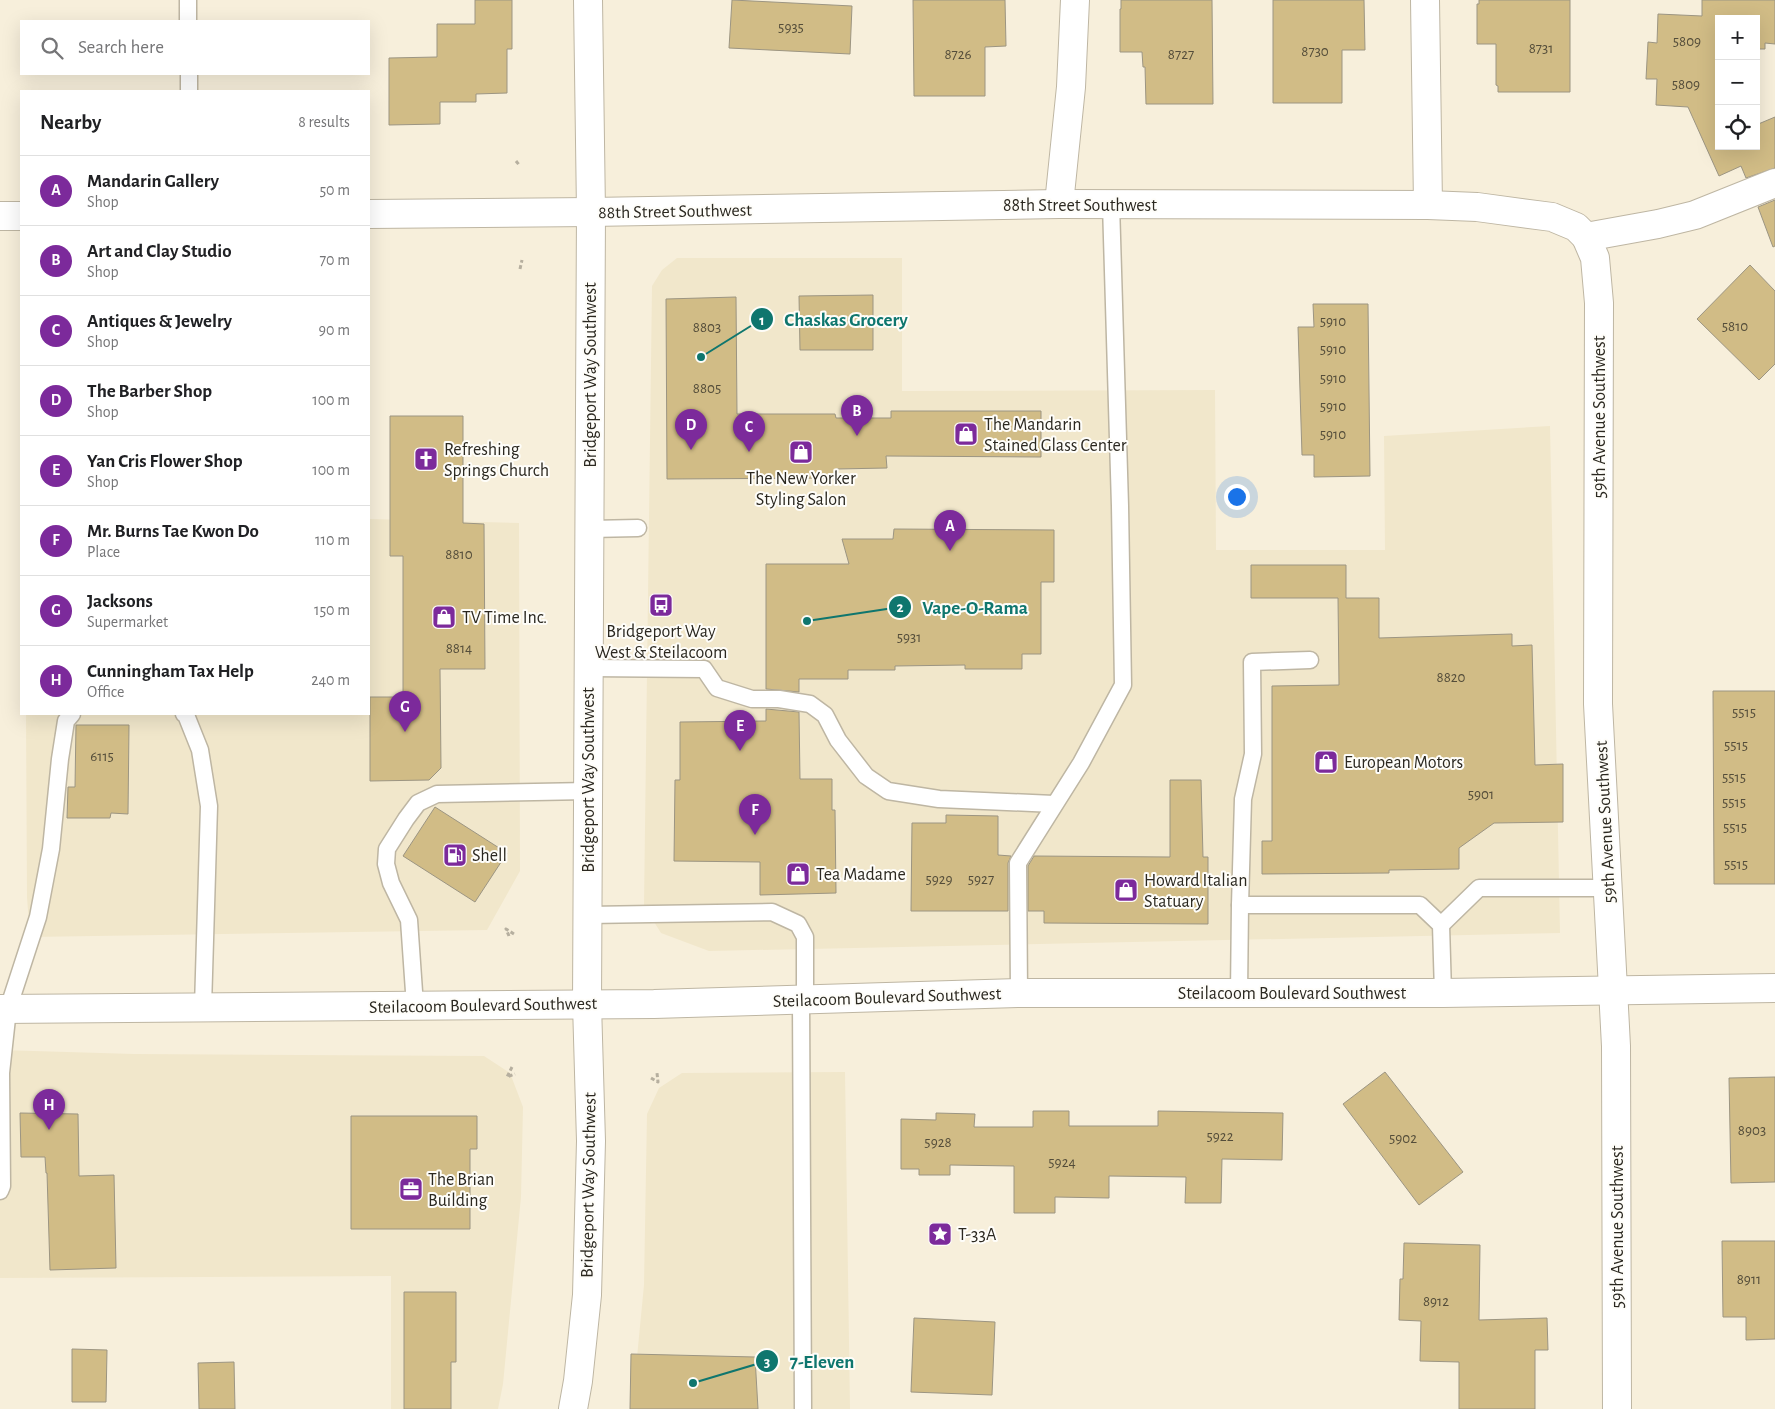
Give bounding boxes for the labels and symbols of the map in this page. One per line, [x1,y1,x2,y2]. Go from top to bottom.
house number: 5935 [778,20,804,35]
house number: 5809 [1673,34,1701,49]
house number: 8731 [1529,41,1553,56]
house number: 8730 [1301,44,1329,59]
house number: 8726 [944,47,972,62]
house number: 8727 [1168,47,1194,62]
house number: 5809 [1672,77,1700,92]
street label: 88th Street Southwest [1003,197,1157,215]
street label: 88th Street Southwest [598,202,752,222]
street label: Bridgeport Way Southwest [582,282,600,468]
callout: Chaskas Grocery [749,302,918,336]
text: Chaskas Grocery [784,311,908,330]
text: 1 [759,313,765,328]
house number: 5910 [1320,314,1346,329]
house number: 5810 [1722,319,1748,334]
house number: 8803 [693,320,721,335]
street label: 59th Avenue Southwest [1591,335,1609,499]
house number: 5910 [1320,342,1346,357]
house number: 5910 [1320,371,1346,386]
house number: 8805 [693,381,721,396]
pin: B [841,395,873,436]
house number: 5910 [1320,399,1346,414]
pin: D [675,409,707,450]
pin: C [733,411,765,452]
place label: The Mandarin Stained Glass Center [984,416,1127,455]
shop icon: The Mandarin Stained Glass Center [953,421,979,447]
house number: 5910 [1320,427,1346,442]
shop icon: The New Yorker Styling Salon [788,439,814,465]
place label: Refreshing Springs Church [444,441,549,480]
church icon: Refreshing Springs Church [413,446,439,472]
place label: The New Yorker Styling Salon [746,470,856,509]
your location [1224,484,1250,510]
pin: A [934,510,966,551]
house number: 8810 [445,547,473,562]
callout: Vape-O-Rama [887,590,1038,624]
bus stop icon: Bridgeport Way West & Steilacoom [648,592,674,618]
text: Vape-O-Rama [922,599,1028,618]
text: 2 [896,600,904,615]
shop icon: TV Time Inc. [431,604,457,630]
place label: TV Time Inc. [462,609,547,627]
place label: Bridgeport Way West & Steilacoom [595,623,727,662]
house number: 5931 [897,630,921,645]
house number: 8814 [446,641,472,656]
house number: 8820 [1437,670,1466,685]
street label: Bridgeport Way Southwest [580,687,598,873]
pin: G [389,691,421,732]
house number: 5515 [1732,705,1756,720]
pin: E [724,710,756,751]
house number: 5515 [1724,738,1748,753]
street label: 59th Avenue Southwest [1593,740,1619,904]
house number: 6115 [90,749,114,764]
shop icon: European Motors [1313,749,1339,775]
place label: European Motors [1344,754,1463,772]
house number: 5515 [1722,770,1746,785]
house number: 5901 [1468,787,1494,802]
pin: F [739,794,771,835]
house number: 5515 [1722,795,1746,810]
house number: 5515 [1723,820,1747,835]
fuel station icon: Shell [442,842,468,868]
place label: Shell [472,847,507,865]
house number: 5515 [1724,857,1748,872]
shop icon: Tea Madame [785,861,811,887]
place label: Tea Madame [816,866,906,884]
house number: 5929 [925,872,953,887]
house number: 5927 [968,872,994,887]
place label: Howard Italian Statuary [1144,872,1248,911]
shop icon: Howard Italian Statuary [1113,877,1139,903]
street label: Steilacoom Boulevard Southwest [773,985,1002,1011]
street label: Steilacoom Boulevard Southwest [1178,985,1406,1003]
street label: Steilacoom Boulevard Southwest [369,995,598,1017]
pin: H [33,1089,65,1130]
street label: Bridgeport Way Southwest [578,1092,600,1278]
house number: 8903 [1738,1123,1766,1138]
house number: 5922 [1207,1129,1234,1144]
house number: 5902 [1389,1131,1417,1146]
house number: 5928 [924,1135,952,1150]
street label: 59th Avenue Southwest [1609,1145,1627,1309]
house number: 5924 [1048,1155,1076,1170]
place label: The Brian Building [428,1171,494,1210]
office icon: The Brian Building [398,1176,424,1202]
place icon: T-33A [927,1221,953,1247]
place label: T-33A [958,1226,997,1244]
house number: 8911 [1737,1272,1761,1287]
house number: 8912 [1423,1294,1449,1309]
callout: 7-Eleven [754,1344,864,1378]
text: 7-Eleven [790,1353,854,1372]
text: 3 [764,1355,770,1370]

